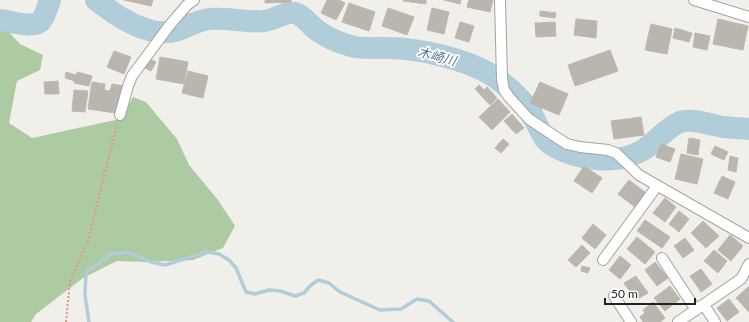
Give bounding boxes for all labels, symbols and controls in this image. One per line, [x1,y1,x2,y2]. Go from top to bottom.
water label: 木崎川 [416,43,460,69]
scale bar [605,280,695,306]
text: 50 m [611,286,638,301]

